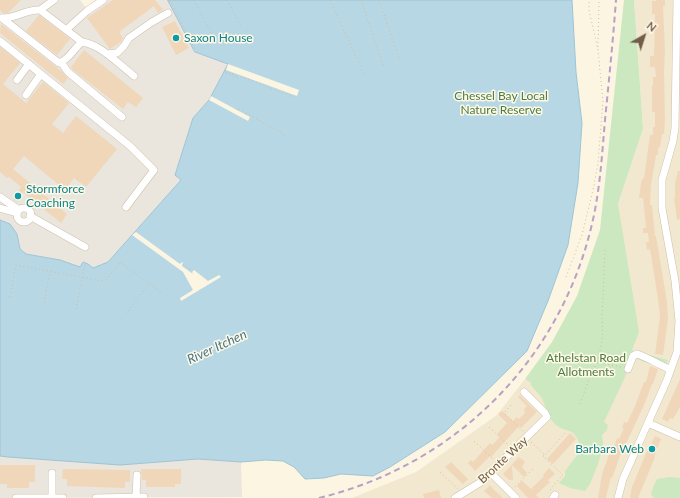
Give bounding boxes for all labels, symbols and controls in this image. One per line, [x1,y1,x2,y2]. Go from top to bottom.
north arrow [624,16,664,56]
text: N [644,19,659,34]
place label: Saxon House [184,31,253,45]
marker: Saxon House [171,33,181,43]
park label: Chessel Bay Local Nature Reserve [454,89,548,117]
place label: Stormforce Coaching [26,182,84,210]
marker: Stormforce Coaching [13,191,23,201]
water label: River Itchen [185,326,249,368]
park label: Athelstan Road Allotments [546,351,626,379]
street label: Bronte Way [475,433,531,487]
place label: Barbara Web [575,442,644,456]
marker: Barbara Web [647,444,657,454]

